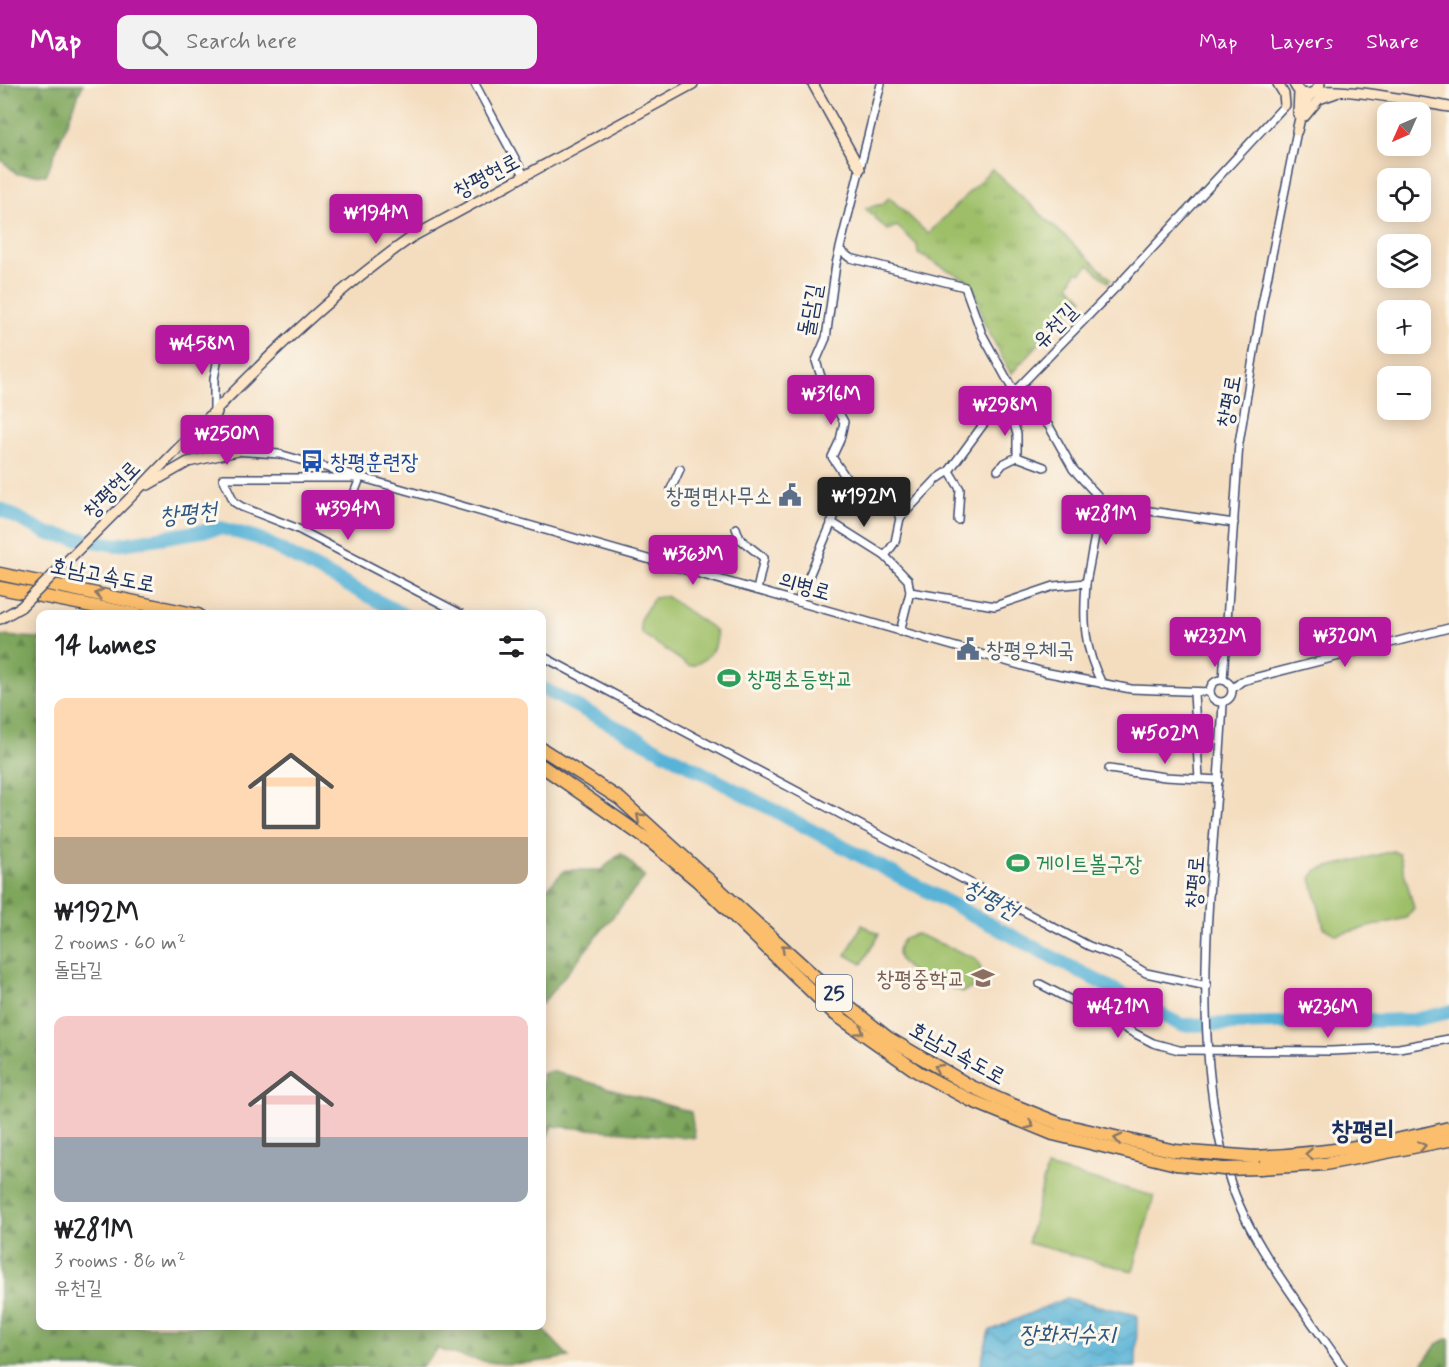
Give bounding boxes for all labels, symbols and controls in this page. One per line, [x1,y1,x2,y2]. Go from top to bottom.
search box [117,15,537,69]
text: Map [30,24,81,61]
icon: search [138,26,171,59]
text: Search here [186,28,297,56]
text: Map [1199,28,1237,56]
text: Layers [1270,28,1333,56]
text: Share [1366,28,1419,56]
north arrow [1377,102,1431,156]
map controls [1377,102,1431,420]
street label: 창평현로 [449,148,525,206]
button: locate [1377,168,1431,222]
pin: ₩194M [334,194,418,245]
text: ₩194M [343,200,409,227]
button: layers [1377,234,1431,288]
street label: 돌담길 [793,281,829,339]
street label: 유천길 [1027,297,1084,355]
button: + [1377,300,1431,354]
pin: ₩458M [160,325,244,376]
text: ₩458M [169,331,235,358]
button: − [1377,366,1431,420]
street label: 창평로 [1212,373,1248,430]
pin: ₩316M [789,375,873,426]
text: ₩316M [801,381,861,408]
pin: ₩298M [963,386,1047,437]
text: ₩298M [973,392,1037,419]
pin: ₩250M [185,415,269,466]
text: ₩250M [195,421,259,448]
bus stop icon: 창평훈련장 [299,448,325,474]
place label: 창평훈련장 [330,449,419,477]
street label: 창평현로 [78,455,147,526]
pin: ₩192M [822,477,906,528]
public building icon: 창평면사무소 [777,482,803,508]
place label: 창평면사무소 [666,483,772,511]
text: ₩192M [831,483,897,510]
pin: ₩394M [306,490,390,541]
pin: ₩281M [1064,495,1148,546]
water label: 창평천 [158,496,221,533]
text: ₩394M [315,496,381,523]
text: ₩281M [1076,501,1136,528]
pin: ₩363M [651,535,735,586]
text: ₩363M [663,541,723,568]
street label: 호남고속도로 [48,552,157,600]
street label: 의병로 [775,566,834,608]
one-way arrow [95,589,104,601]
pin: ₩232M [1173,617,1257,668]
pin: ₩320M [1303,617,1387,668]
text: ₩232M [1184,623,1246,650]
text: ₩320M [1313,623,1377,650]
text: 14 homes [54,629,156,663]
icon: filters [495,630,528,663]
public building icon: 창평우체국 [955,636,981,662]
place label: 창평우체국 [986,637,1075,665]
sports icon: 창평초등학교 [716,665,742,691]
place label: 창평초등학교 [747,666,853,694]
pin: ₩502M [1123,714,1207,765]
text: ₩502M [1131,720,1199,747]
icon: home [237,737,345,845]
one-way arrow [636,813,647,824]
sports icon: 게이트볼구장 [1005,850,1031,876]
place label: 게이트볼구장 [1036,851,1143,879]
street label: 창평로 [1180,855,1212,910]
water label: 창평천 [957,873,1026,929]
text: ₩192M [54,896,139,930]
text: 2 rooms · 60 m² [54,930,186,957]
one-way arrow [781,944,791,955]
text: 돌담길 [54,957,102,984]
school or university icon: 창평중학교 [970,965,996,991]
place label: 창평중학교 [876,966,965,994]
road number: 25 [816,975,852,1011]
pin: ₩421M [1076,988,1160,1039]
pin: ₩236M [1286,988,1370,1039]
text: ₩421M [1087,994,1149,1021]
text: ₩236M [1298,994,1358,1021]
street label: 호남고속도로 [904,1016,1010,1092]
one-way arrow [853,1024,864,1035]
icon: home [237,1055,345,1163]
one-way arrow [933,1063,944,1075]
district label: 창평리 [1332,1115,1394,1149]
one-way arrow [1024,1118,1035,1130]
one-way arrow [1113,1133,1123,1146]
one-way arrow [1417,1140,1427,1153]
one-way arrow [1305,1147,1314,1160]
text: ₩281M [54,1214,133,1248]
text: 3 rooms · 86 m² [54,1248,186,1275]
text: 유천길 [54,1275,102,1302]
water label: 장화저수지 [1019,1320,1118,1351]

